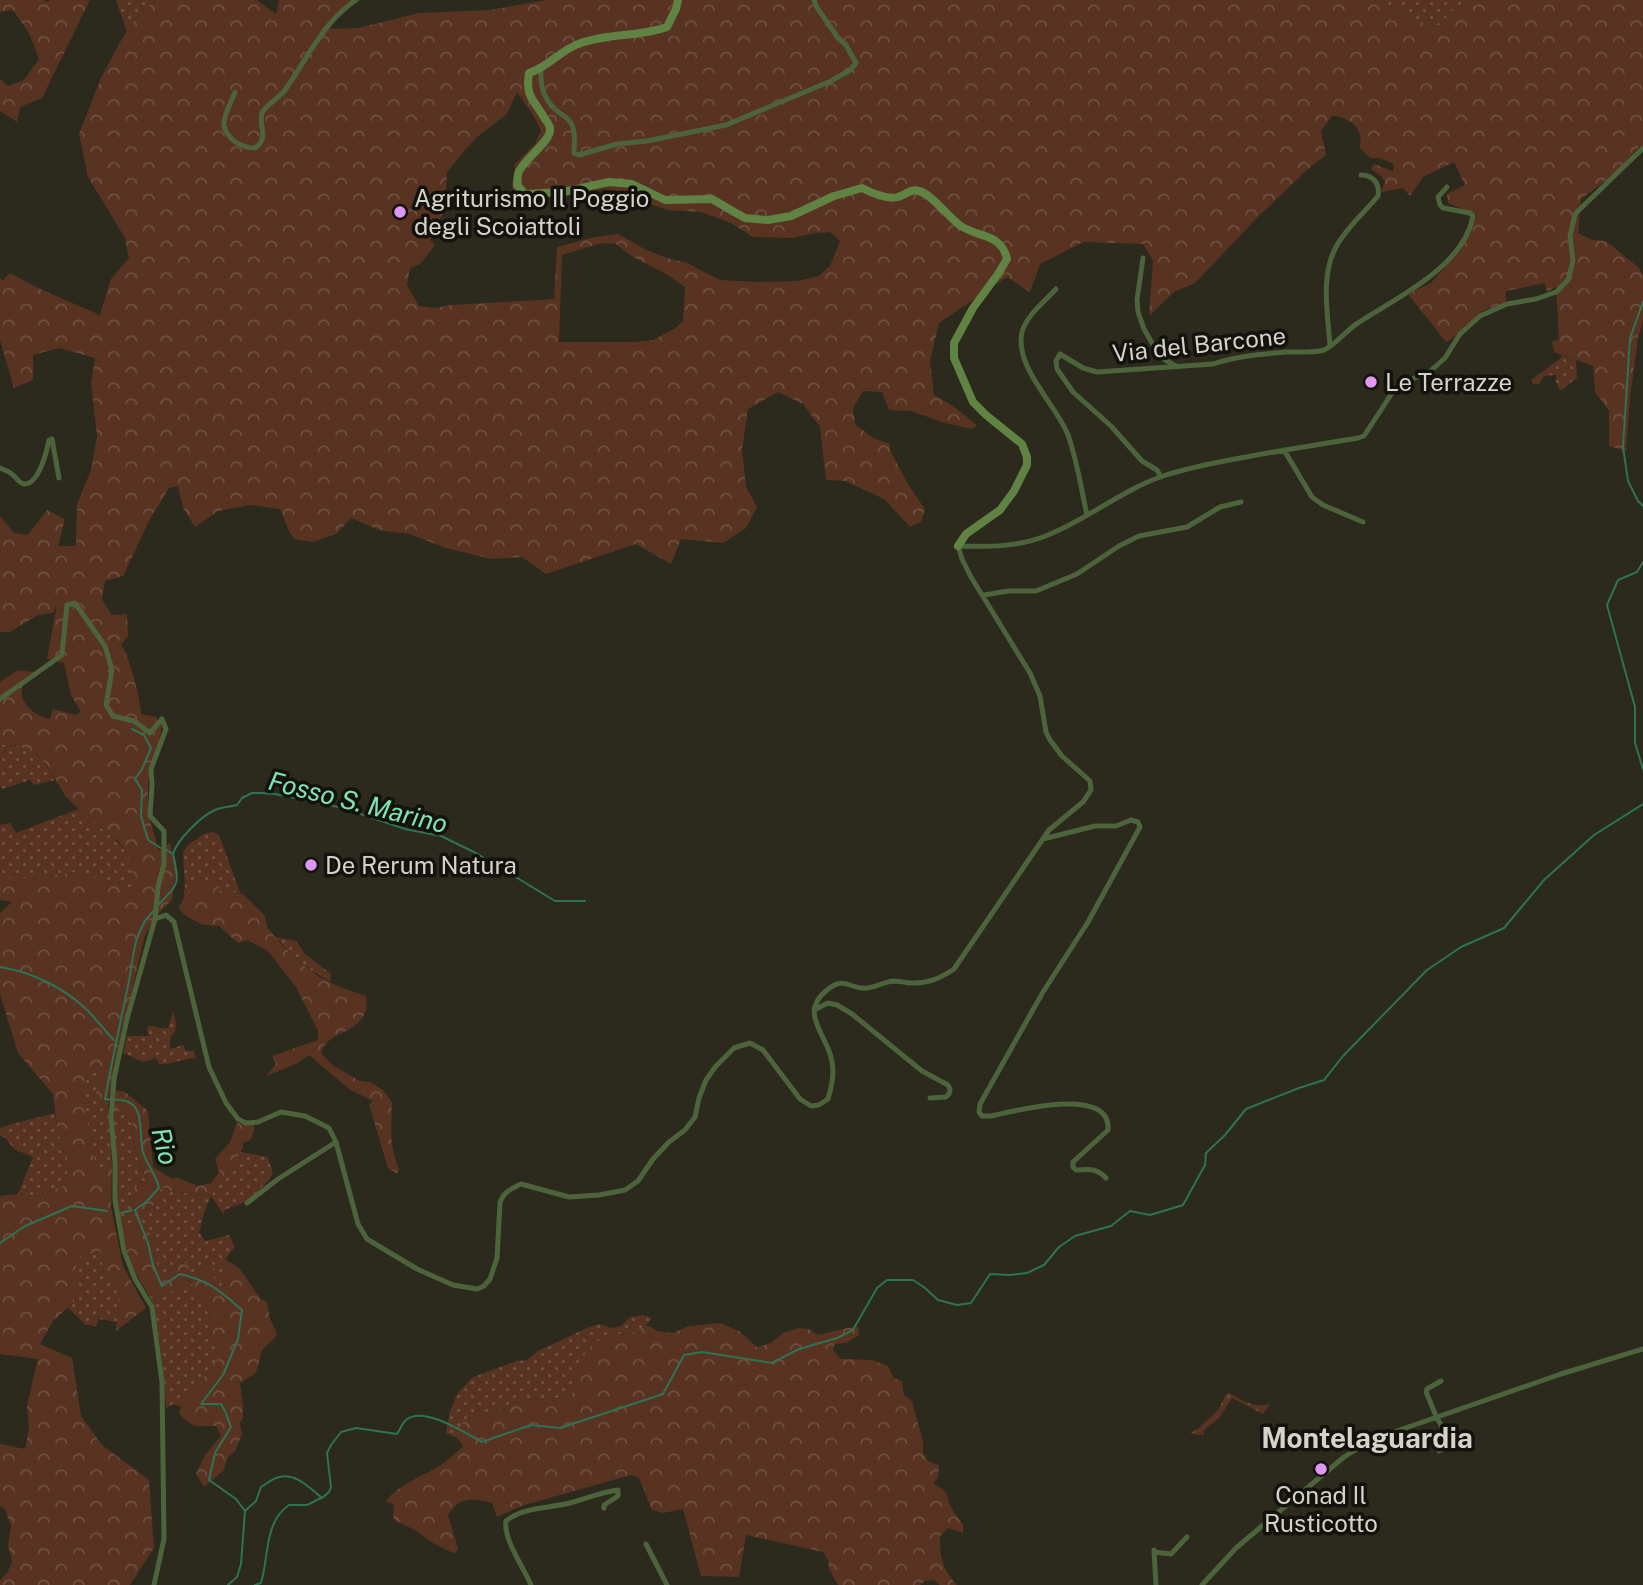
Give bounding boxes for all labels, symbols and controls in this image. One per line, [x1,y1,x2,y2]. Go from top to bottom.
place label: Agriturismo Il Poggio degli Scoiattoli [414,184,649,240]
marker: Agriturismo Il Poggio degli Scoiattoli [392,204,408,220]
street label: Via del Barcone [1111,321,1287,367]
place label: Le Terrazze [1385,368,1512,396]
marker: Le Terrazze [1363,374,1379,390]
water label: Fosso S. Marino [265,765,451,839]
place label: De Rerum Natura [325,851,517,879]
marker: De Rerum Natura [303,857,319,873]
water label: Rio [145,1124,185,1168]
district label: Montelaguardia [1261,1421,1473,1454]
marker: Conad Il Rusticotto [1313,1461,1329,1477]
place label: Conad Il Rusticotto [1264,1481,1378,1537]

